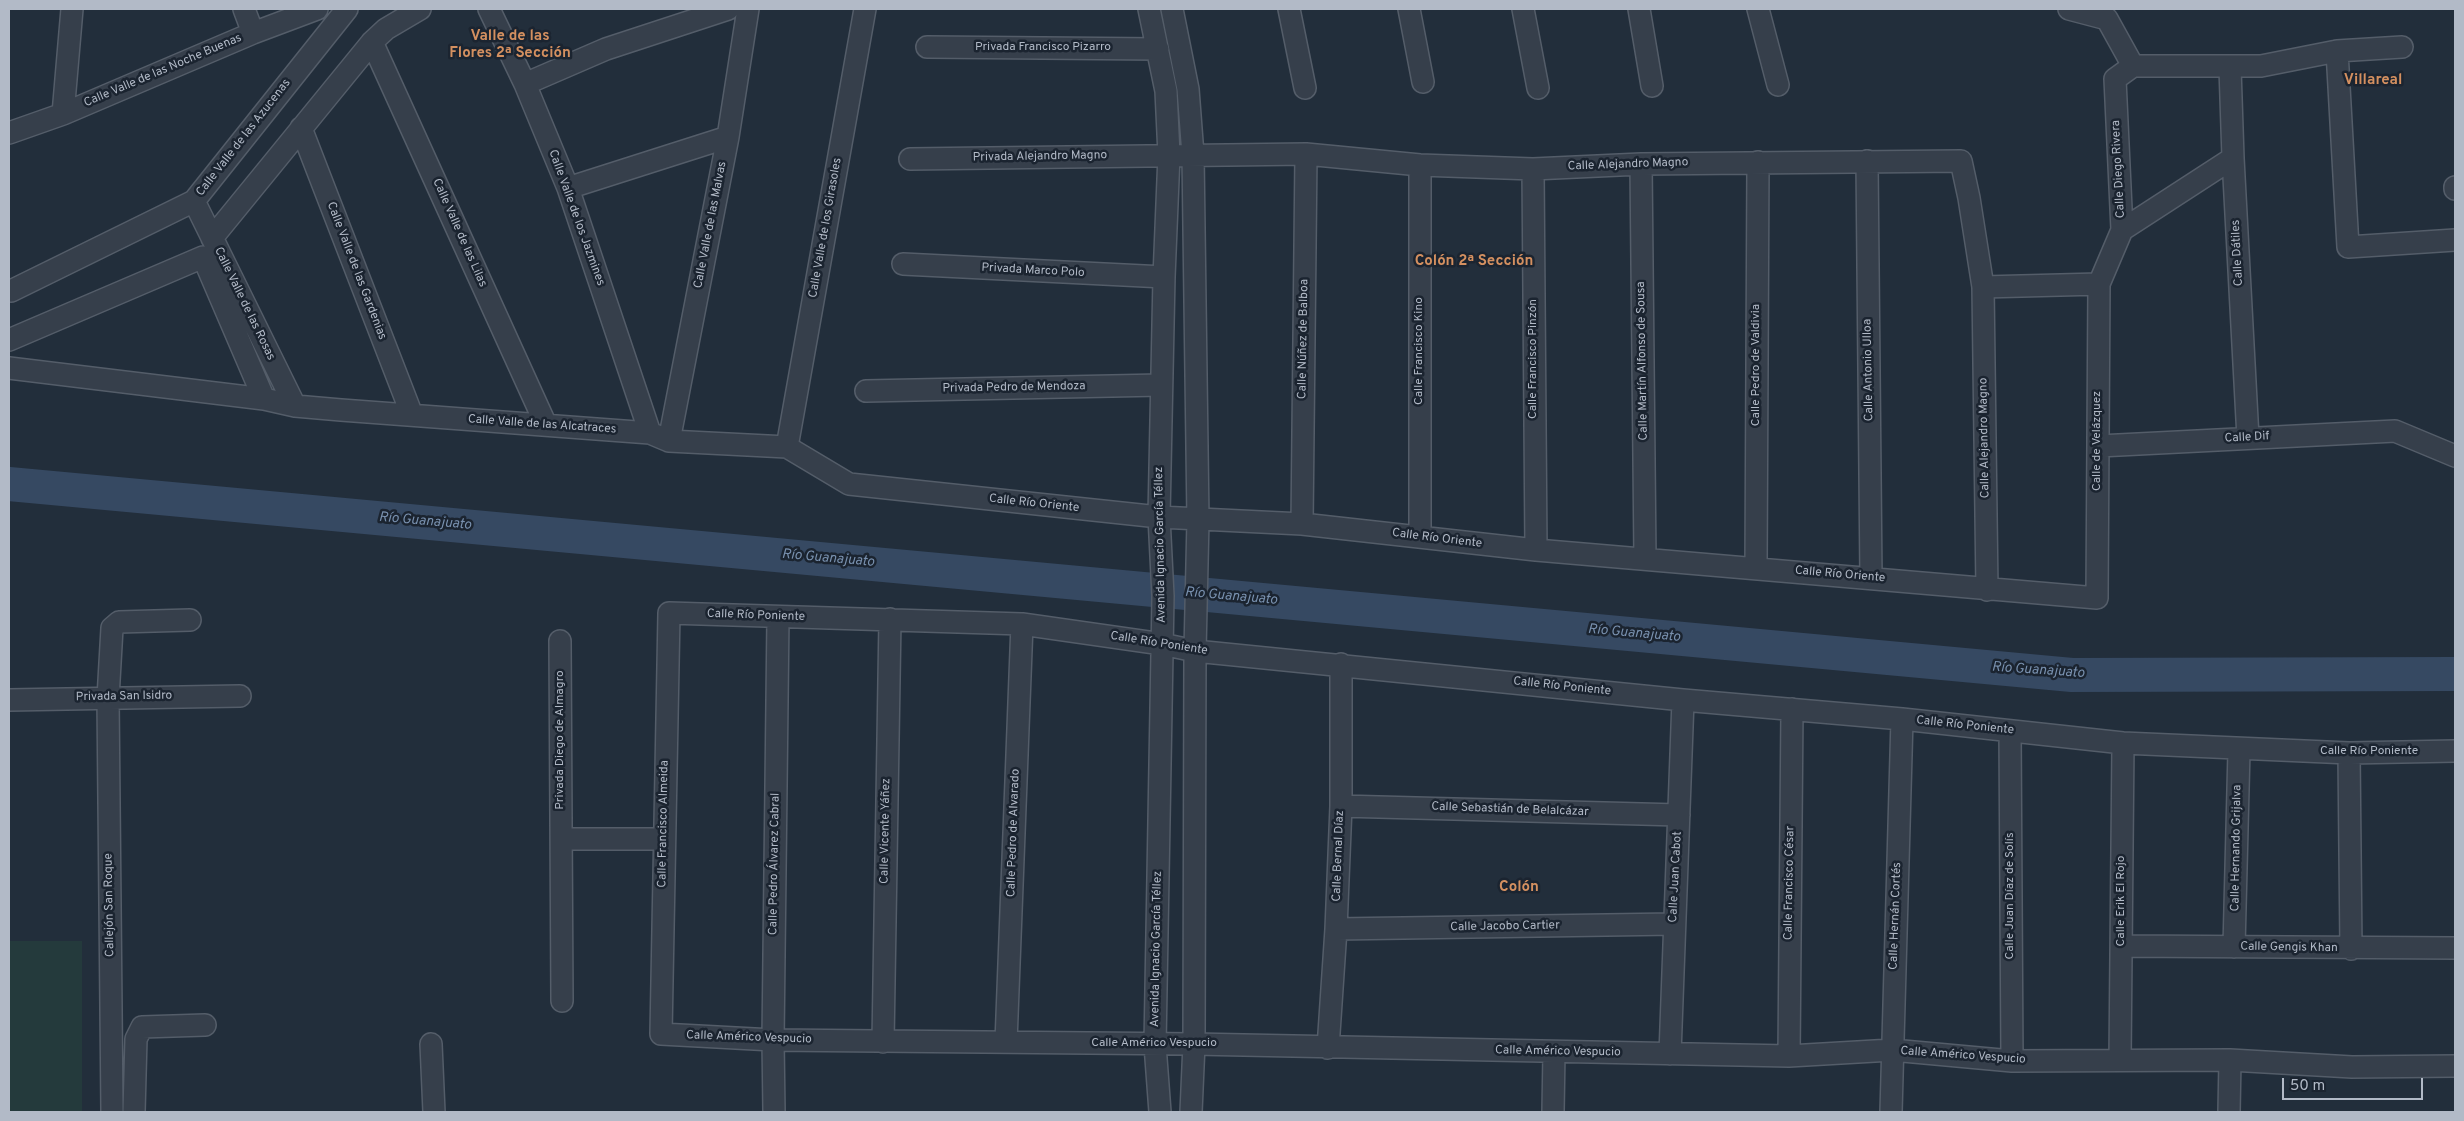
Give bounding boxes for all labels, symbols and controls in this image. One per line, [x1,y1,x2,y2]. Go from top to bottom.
district label: Valle de las Flores 2ª Sección [449,28,571,63]
street label: Calle Valle de las Noche Buenas [82,31,244,111]
street label: Privada Francisco Pizarro [975,41,1111,55]
district label: Villareal [2344,72,2402,90]
street label: Calle Valle de las Azucenas [194,77,294,199]
street label: Calle Diego Rivera [2109,120,2129,218]
street label: Calle Valle de los Jazmines [545,148,607,288]
street label: Privada Alejandro Magno [973,149,1107,165]
street label: Calle Alejandro Magno [1567,156,1689,174]
street label: Calle Valle de los Girasoles [807,157,845,299]
street label: Calle Valle de las Malvas [692,160,730,290]
street label: Calle Valle de las Lilas [429,177,489,289]
street label: Calle Valle de las Gardenias [323,200,389,342]
street label: Calle Dátiles [2229,219,2247,287]
street label: Calle Valle de las Rosas [210,245,278,363]
district label: Colón 2ª Sección [1415,253,1533,271]
street label: Privada Marco Polo [981,261,1085,281]
street label: Calle Núñez de Balboa [1296,279,1312,399]
street label: Calle Martín Alfonso de Sousa [1634,281,1652,441]
street label: Calle Francisco Kino [1413,297,1427,405]
street label: Calle Francisco Pinzón [1527,299,1541,419]
street label: Calle Pedro de Valdivia [1750,304,1764,426]
street label: Calle Antonio Ulloa [1861,319,1877,421]
street label: Calle Alejandro Magno [1977,378,1993,498]
street label: Privada Pedro de Mendoza [942,380,1086,396]
street label: Calle de Velázquez [2091,391,2105,491]
street label: Calle Valle de las Alcatraces [467,413,617,437]
street label: Calle Dif [2224,430,2270,446]
street label: Avenida Ignacio García Téllez [1152,467,1170,623]
street label: Calle Río Oriente [988,492,1080,516]
water label: Río Guanajuato [378,510,472,534]
street label: Calle Río Oriente [1391,526,1483,552]
water label: Río Guanajuato [781,547,875,571]
street label: Calle Río Oriente [1794,564,1886,586]
water label: Río Guanajuato [1184,585,1278,609]
street label: Calle Río Poniente [707,607,805,625]
water label: Río Guanajuato [1587,622,1681,646]
street label: Calle Río Poniente [1109,629,1209,659]
water label: Río Guanajuato [1991,659,2085,683]
street label: Privada Diego de Almagro [554,670,568,810]
street label: Calle Río Poniente [1512,675,1612,699]
street label: Privada San Isidro [76,689,172,705]
street label: Calle Río Poniente [1915,714,2015,738]
street label: Calle Río Poniente [2320,745,2418,759]
street label: Calle Francisco Almeida [656,760,672,888]
street label: Calle Pedro de Alvarado [1005,768,1023,898]
street label: Calle Vicente Yáñez [878,778,894,884]
street label: Calle Hernando Grijalva [2229,785,2245,911]
street label: Calle Pedro Álvarez Cabral [767,793,783,935]
street label: Calle Sebastián de Belalcázar [1431,800,1589,820]
street label: Calle Bernal Díaz [1330,810,1348,902]
street label: Calle Francisco César [1782,826,1798,940]
street label: Calle Juan Cabot [1666,831,1686,923]
street label: Calle Juan Díaz de Solís [2004,832,2018,960]
street label: Callejón San Roque [102,853,118,957]
street label: Calle Erik El Rojo [2115,856,2129,946]
street label: Calle Hernán Cortés [1887,862,1905,970]
street label: Avenida Ignacio García Téllez [1148,871,1166,1027]
district label: Colón [1499,879,1539,897]
street label: Calle Jacobo Cartier [1450,919,1560,935]
street label: Calle Gengis Khan [2240,940,2338,956]
street label: Calle Américo Vespucio [686,1029,812,1047]
street label: Calle Américo Vespucio [1091,1037,1217,1051]
street label: Calle Américo Vespucio [1495,1044,1621,1060]
street label: Calle Américo Vespucio [1900,1044,2026,1068]
scale bar [2284,1068,2425,1100]
text: 50 m [2290,1077,2325,1096]

